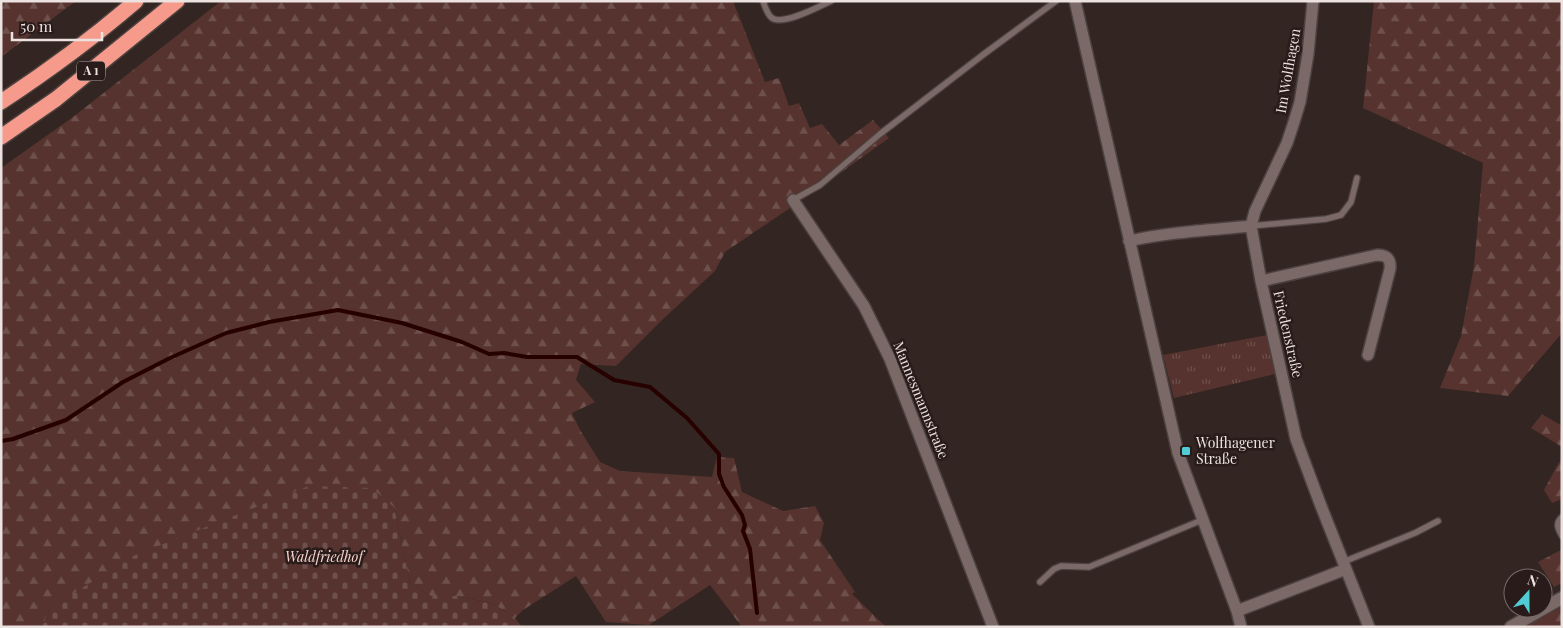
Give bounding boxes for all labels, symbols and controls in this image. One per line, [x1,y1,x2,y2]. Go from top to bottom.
scale bar [12,10,102,42]
text: 50 m [20,16,53,36]
street label: Im Wolfhagen [1271,26,1304,115]
road number: A 1 [77,61,105,80]
street label: Friedenstraße [1269,289,1308,379]
street label: Mannesmannstraße [889,338,954,461]
place label: Wolfhagener Straße [1195,433,1276,468]
marker: Wolfhagener Straße [1180,445,1192,457]
park label: Waldfriedhof [285,547,365,566]
north arrow [1503,568,1553,618]
text: N [1525,570,1541,591]

